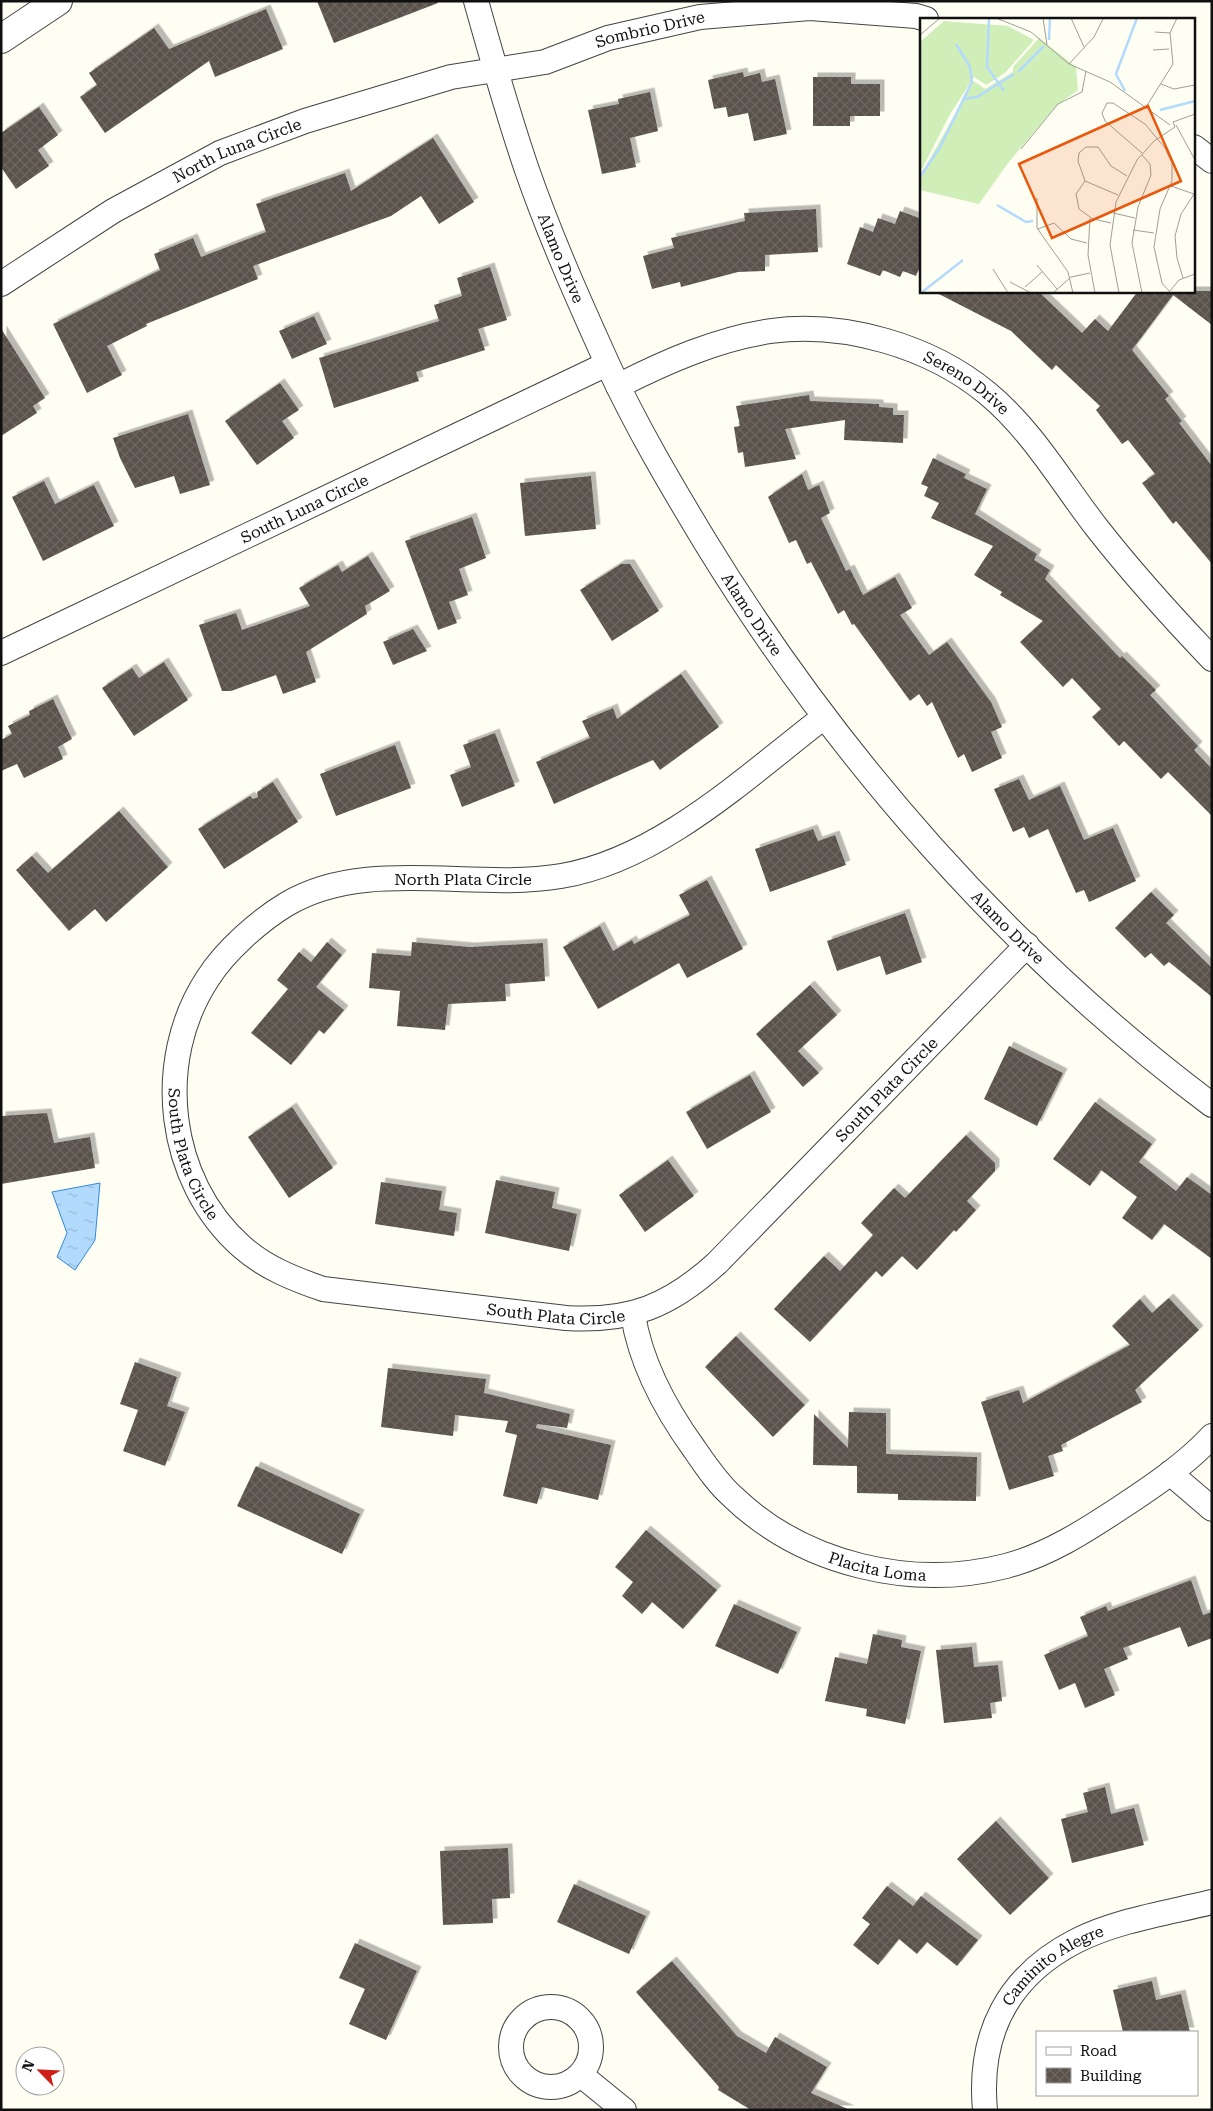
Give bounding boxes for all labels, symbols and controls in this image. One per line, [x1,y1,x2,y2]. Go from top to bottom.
street label: Sombrio Drive [592,7,707,52]
inset map [920,18,1196,292]
street label: North Luna Circle [169,114,304,187]
street label: Alamo Drive [534,211,588,306]
street label: Sereno Drive [921,347,1014,419]
street label: South Luna Circle [238,470,372,547]
street label: Alamo Drive [717,570,786,660]
street label: North Plata Circle [394,870,532,889]
street label: Alamo Drive [967,887,1048,968]
street label: South Plata Circle [832,1033,942,1146]
street label: South Plata Circle [165,1088,223,1224]
street label: South Plata Circle [486,1300,627,1329]
street label: Placita Loma [826,1548,927,1585]
street label: Caminito Alegre [998,1921,1106,2009]
legend [1036,2031,1198,2096]
text: Road [1080,2042,1117,2060]
north arrow [15,2046,65,2096]
text: N [19,2057,38,2074]
text: Building [1080,2067,1142,2085]

